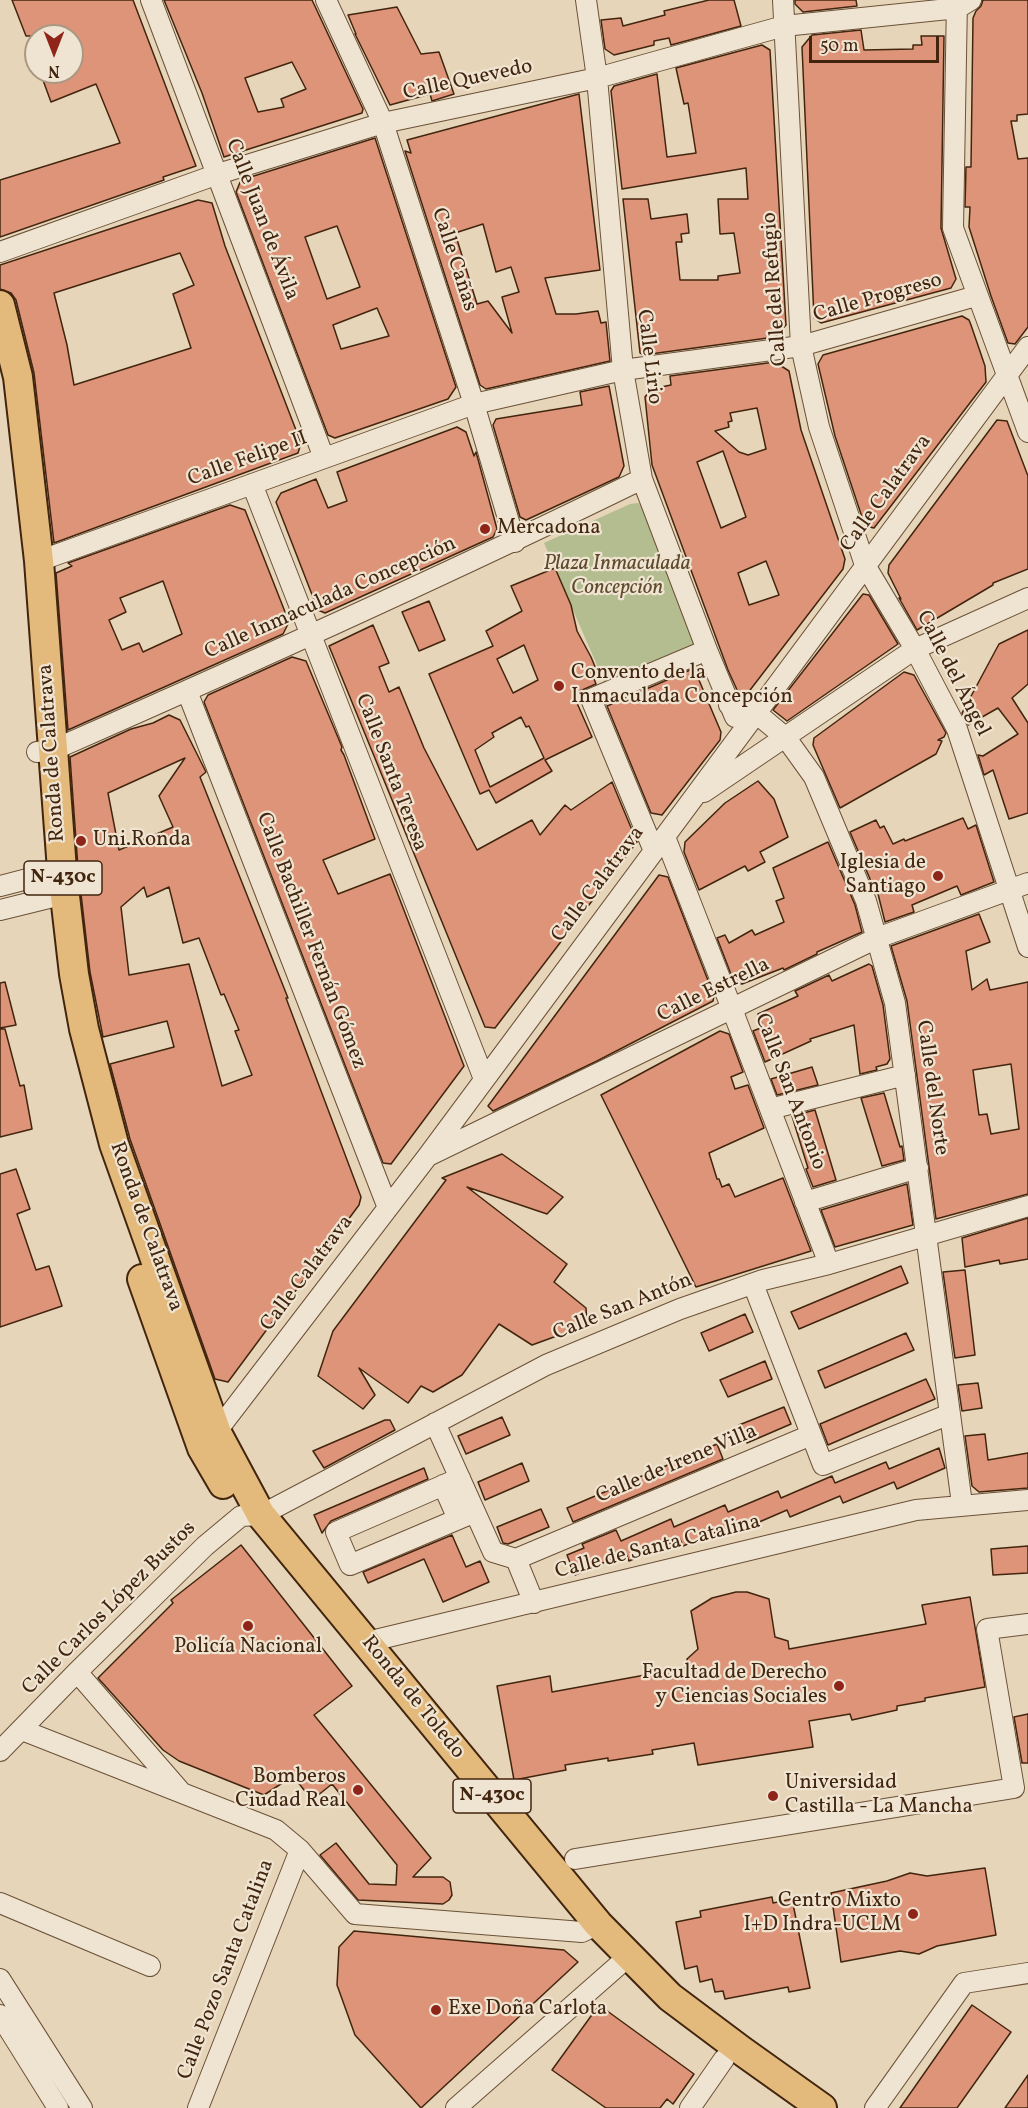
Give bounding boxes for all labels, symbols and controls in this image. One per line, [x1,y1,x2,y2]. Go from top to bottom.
north arrow [24,24,84,84]
scale bar [812,24,942,62]
text: 50 m [820,34,859,59]
street label: Calle Quevedo [401,55,535,107]
text: N [48,59,60,81]
street label: Calle Juan de Ávila [219,136,303,304]
street label: Calle Cañas [424,205,482,315]
street label: Calle del Refugio [758,211,794,367]
street label: Calle Progreso [811,269,945,329]
street label: Calle Lirio [630,308,666,406]
street label: Calle Felipe II [185,427,311,493]
street label: Calle Calatrava [836,430,938,558]
place label: Mercadona [497,516,601,542]
marker: Mercadona [478,522,492,536]
street label: Calle Inmaculada Concepción [201,532,461,666]
park label: Plaza Inmaculada Concepción [543,552,691,602]
street label: Calle del Ángel [910,607,994,741]
place label: Convento de la Inmaculada Concepción [571,661,793,711]
street label: Ronda de Calatrava [34,663,72,843]
marker: Convento de la Inmaculada Concepción [552,679,566,693]
street label: Calle Santa Teresa [348,691,432,855]
street label: Calle Bachiller Fernán Gómez [249,809,371,1073]
street label: Calle Calatrava [547,822,651,948]
place label: Uni.Ronda [93,828,191,854]
marker: Uni.Ronda [74,834,88,848]
place label: Iglesia de Santiago [840,851,926,901]
road number: N-430c [24,861,102,895]
marker: Iglesia de Santiago [931,869,945,883]
street label: Calle Estrella [654,953,774,1029]
street label: Calle San Antonio [748,1010,830,1174]
street label: Calle del Norte [909,1019,953,1157]
street label: Ronda de Calatrava [103,1139,187,1315]
street label: Calle Calatrava [256,1211,360,1337]
street label: Calle San Antón [550,1269,696,1347]
street label: Calle de Irene Villa [593,1420,761,1510]
street label: Calle de Santa Catalina [553,1510,763,1586]
street label: Calle Carlos López Bustos [18,1517,202,1701]
marker: Policía Nacional [241,1619,255,1633]
street label: Ronda de Toledo [355,1631,469,1765]
place label: Policía Nacional [174,1635,322,1661]
place label: Facultad de Derecho y Ciencias Sociales [642,1661,827,1711]
marker: Facultad de Derecho y Ciencias Sociales [832,1679,846,1693]
place label: Bomberos Ciudad Real [235,1765,346,1815]
place label: Universidad Castilla - La Mancha [785,1771,973,1821]
road number: N-430c [453,1779,531,1813]
marker: Bomberos Ciudad Real [351,1783,365,1797]
marker: Universidad Castilla - La Mancha [766,1789,780,1803]
street label: Calle Pozo Santa Catalina [173,1856,281,2084]
place label: Centro Mixto I+D Indra-UCLM [743,1889,901,1939]
marker: Centro Mixto I+D Indra-UCLM [906,1907,920,1921]
place label: Exe Doña Carlota [448,1997,607,2023]
marker: Exe Doña Carlota [429,2003,443,2017]

